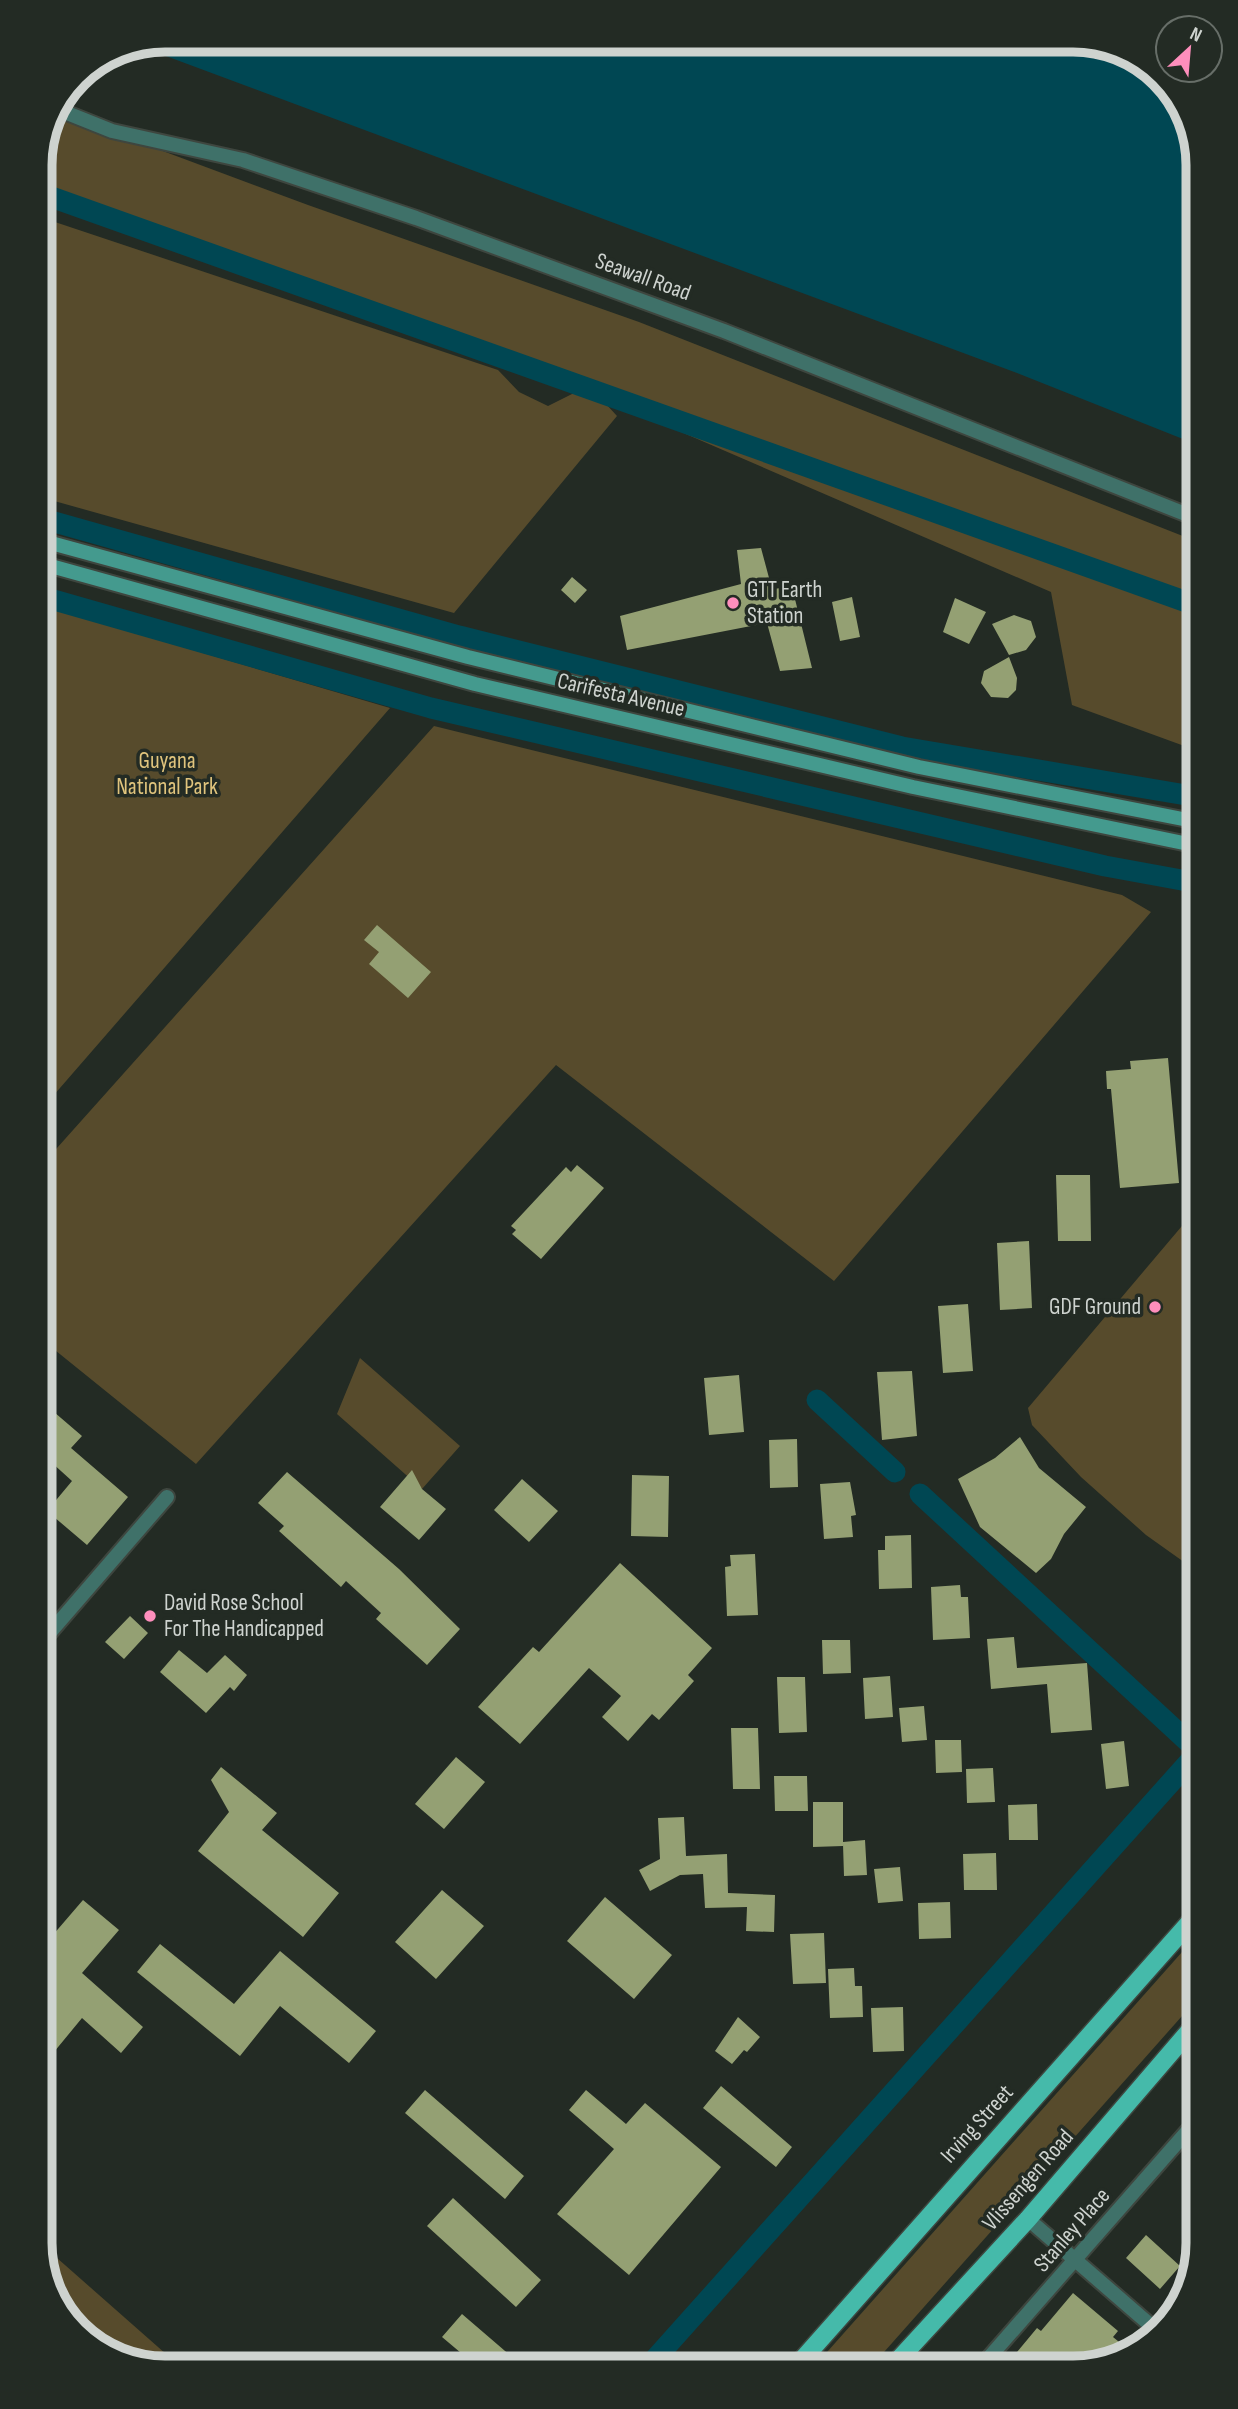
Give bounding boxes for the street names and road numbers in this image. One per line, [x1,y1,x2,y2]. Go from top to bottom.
street label: Seawall Road [591,247,695,307]
street label: Carifesta Avenue [555,667,687,723]
street label: Irving Street [935,2079,1019,2169]
street label: Vlissengen Road [976,2124,1080,2236]
street label: Stanley Place [1028,2182,1116,2278]

